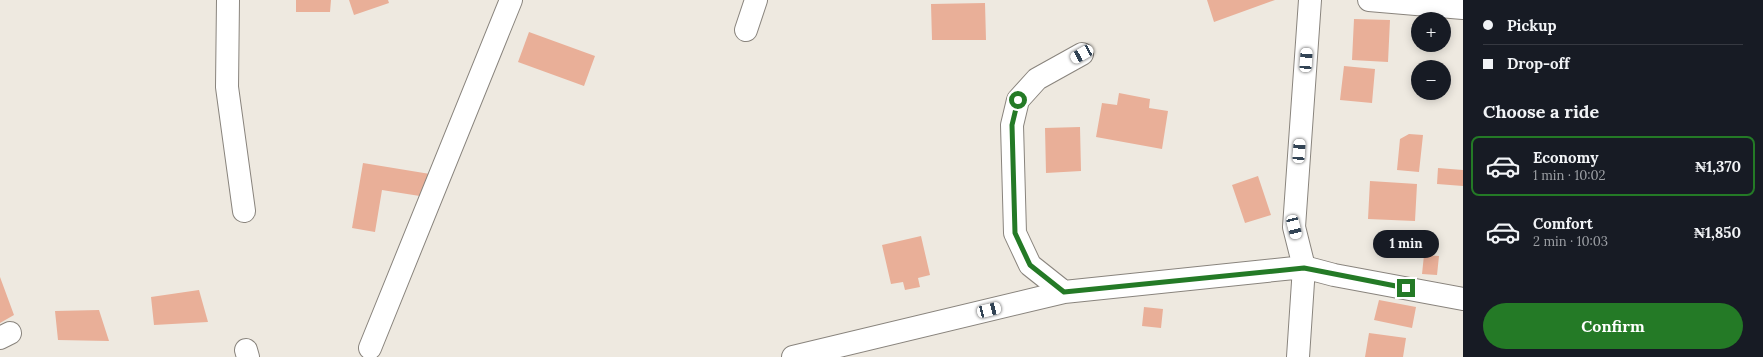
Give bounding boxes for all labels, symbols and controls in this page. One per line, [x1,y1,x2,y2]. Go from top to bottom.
map controls [1411,12,1451,100]
button: + [1411,12,1451,52]
text: Pickup [1507,16,1556,35]
car [1069,43,1095,65]
car [1299,48,1313,72]
text: Drop-off [1507,54,1569,73]
button: − [1411,60,1451,100]
route start [1009,91,1027,109]
text: Choose a ride [1483,100,1599,123]
car [1292,139,1306,163]
icon: car [1485,148,1521,184]
text: Economy [1533,148,1598,167]
text: ₦1,370 [1695,157,1741,176]
text: 1 min · 10:02 [1533,167,1605,184]
car [1285,214,1303,240]
icon: car [1485,214,1521,250]
text: Comfort [1533,214,1593,233]
text: ₦1,850 [1694,223,1741,242]
callout: 1 min [1373,230,1439,258]
text: 2 min · 10:03 [1533,233,1608,250]
text: 1 min [1389,235,1423,252]
route end [1397,279,1415,297]
car [976,301,1002,319]
button: Confirm [1483,303,1743,349]

